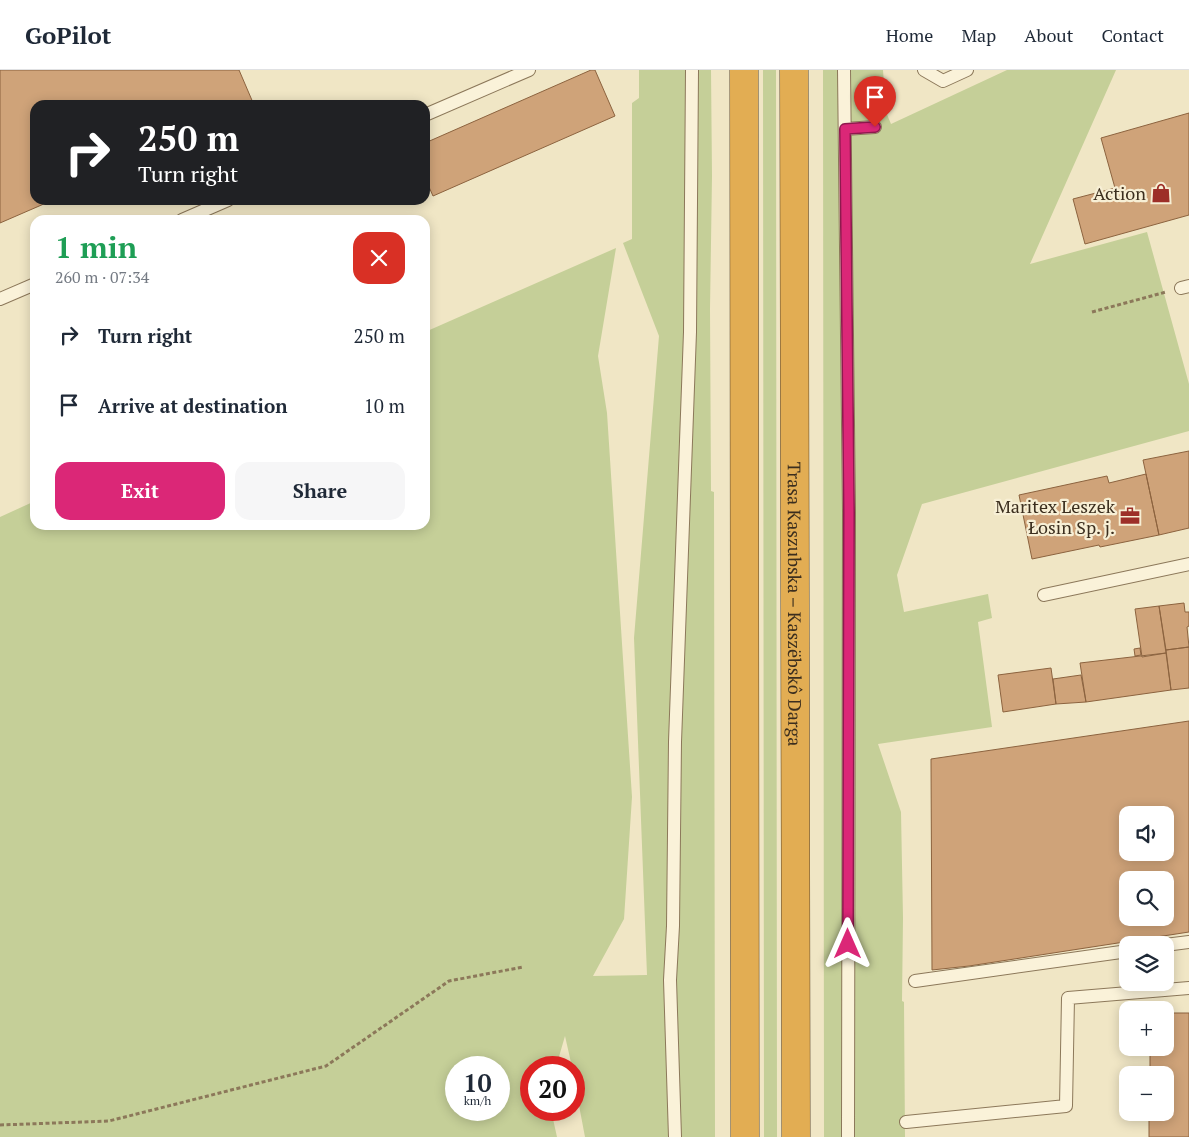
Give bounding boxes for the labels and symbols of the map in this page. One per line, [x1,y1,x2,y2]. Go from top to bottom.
pin [854,76,896,127]
place label: Action [1093,181,1146,205]
shop icon: Action [1150,182,1172,204]
street label: Trasa Kaszubska – Kaszëbskô Darga [783,462,807,746]
place label: Maritex Leszek Łosin Sp. j. [995,494,1116,539]
office icon: Maritex Leszek Łosin Sp. j. [1119,505,1141,527]
position arrow [821,917,873,969]
speed limit sign: 20 [520,1056,585,1121]

